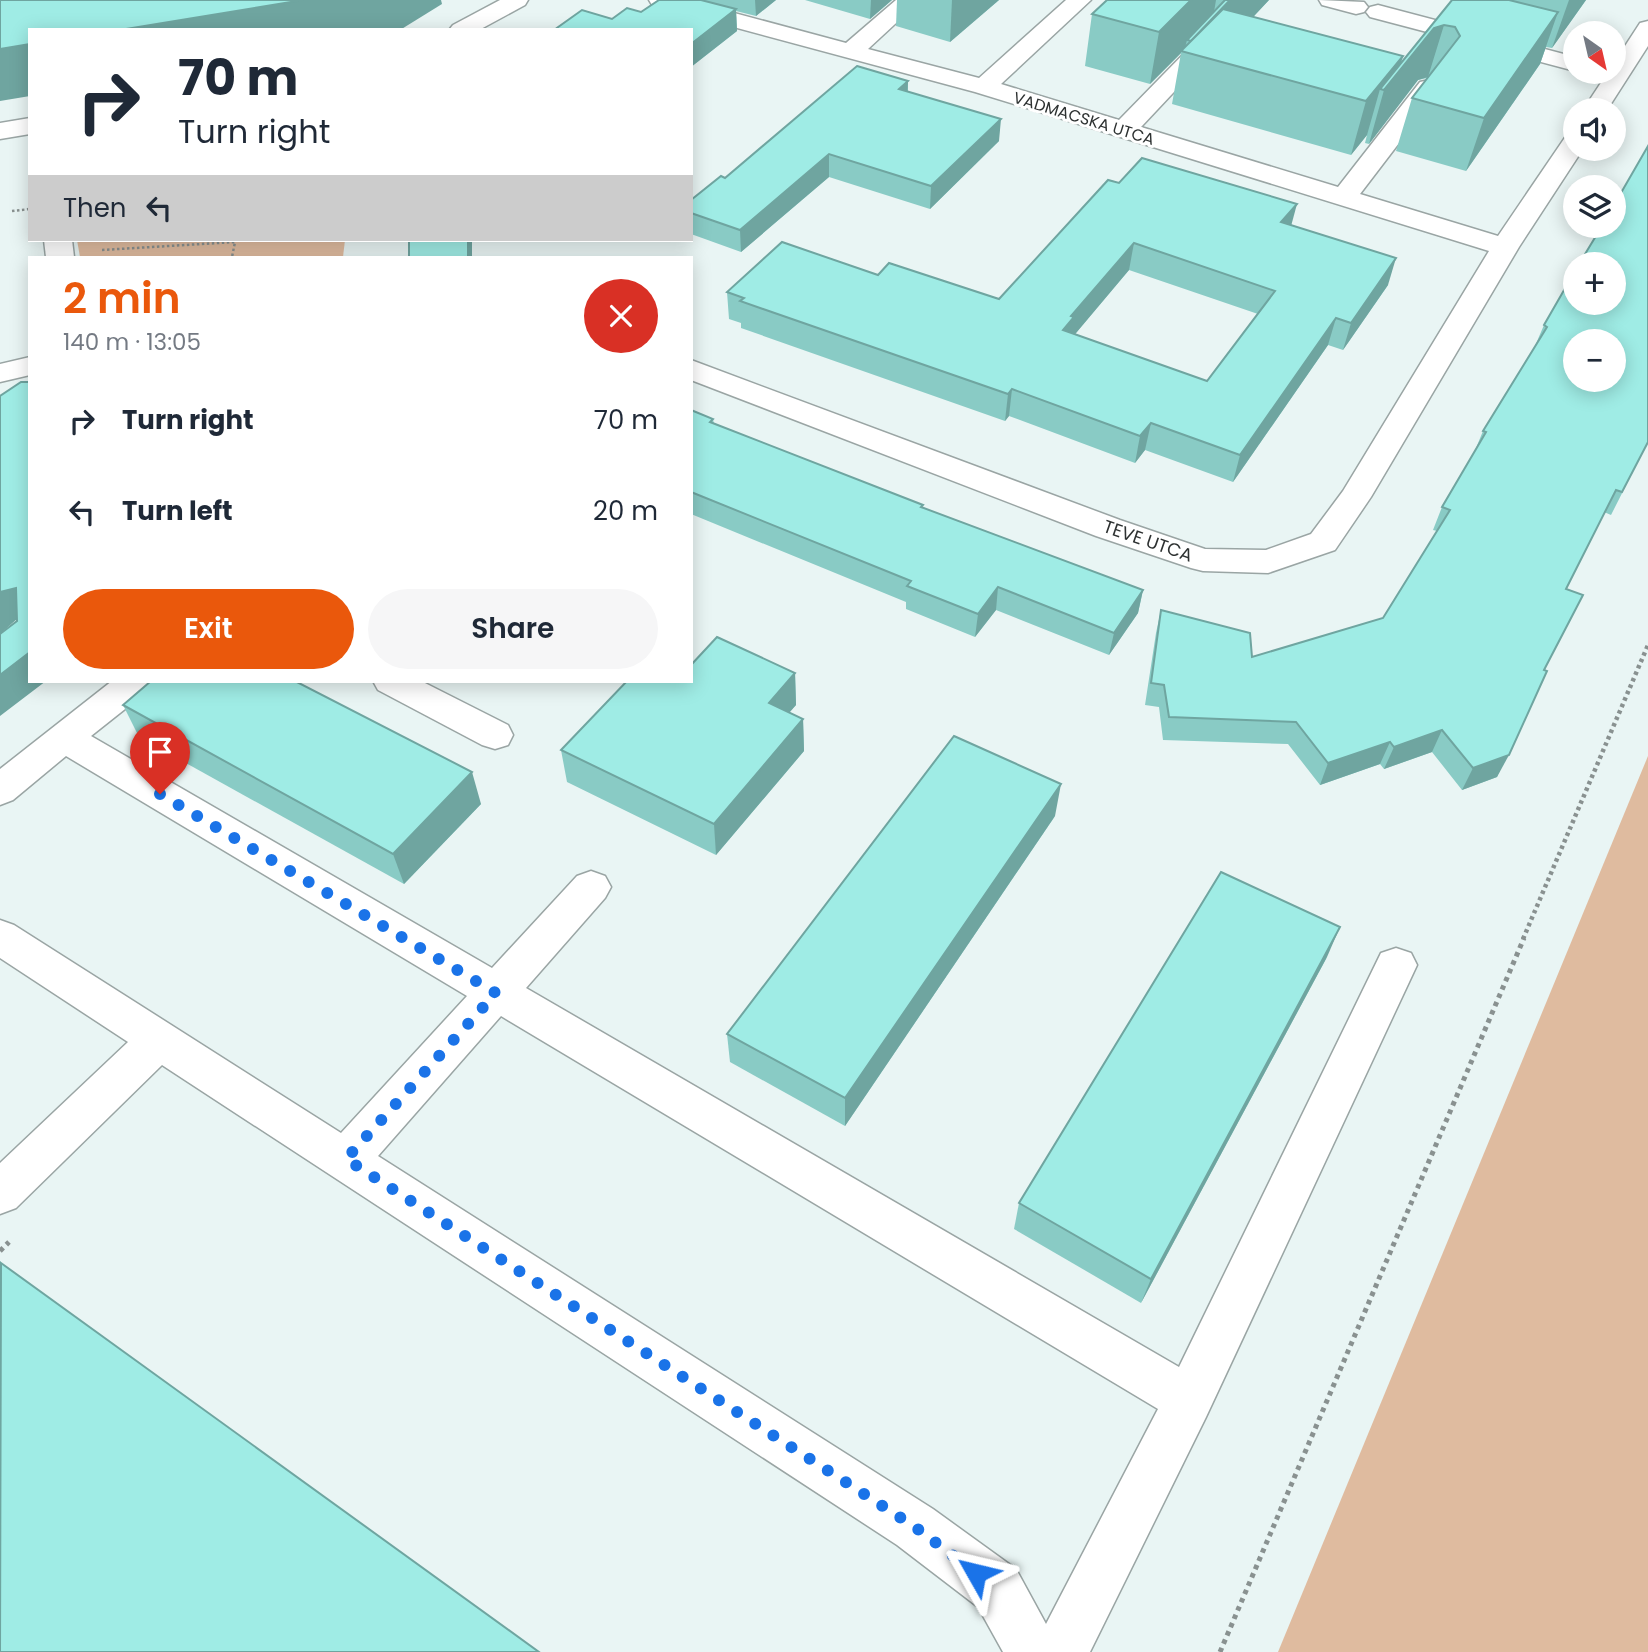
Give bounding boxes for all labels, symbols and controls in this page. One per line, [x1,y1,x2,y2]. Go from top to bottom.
north arrow [1563,21,1626,84]
map controls [1563,21,1626,392]
text: 70 m [178,44,298,112]
icon: right [63,56,154,147]
street label: VADMACSKA UTCA [1010,86,1157,151]
button: sound [1563,98,1626,161]
text: Turn right [178,109,330,154]
button: layers [1563,175,1626,238]
icon: left [140,189,178,227]
text: Then [63,190,126,226]
button: + [1563,252,1626,315]
text: 2 min [63,269,181,328]
button: close [584,279,658,353]
text: 140 m · 13:05 [63,326,201,358]
button: − [1563,329,1626,392]
icon: right [63,402,101,440]
text: Turn right [122,402,254,438]
text: 70 m [594,402,658,438]
icon: left [63,493,101,531]
text: Turn left [122,493,233,529]
text: 20 m [593,493,658,529]
street label: TEVE UTCA [1100,514,1196,568]
button: Exit [63,589,354,669]
button: Share [368,589,658,669]
pin [130,722,190,794]
icon: arrive [141,733,179,771]
position arrow [939,1536,1013,1610]

